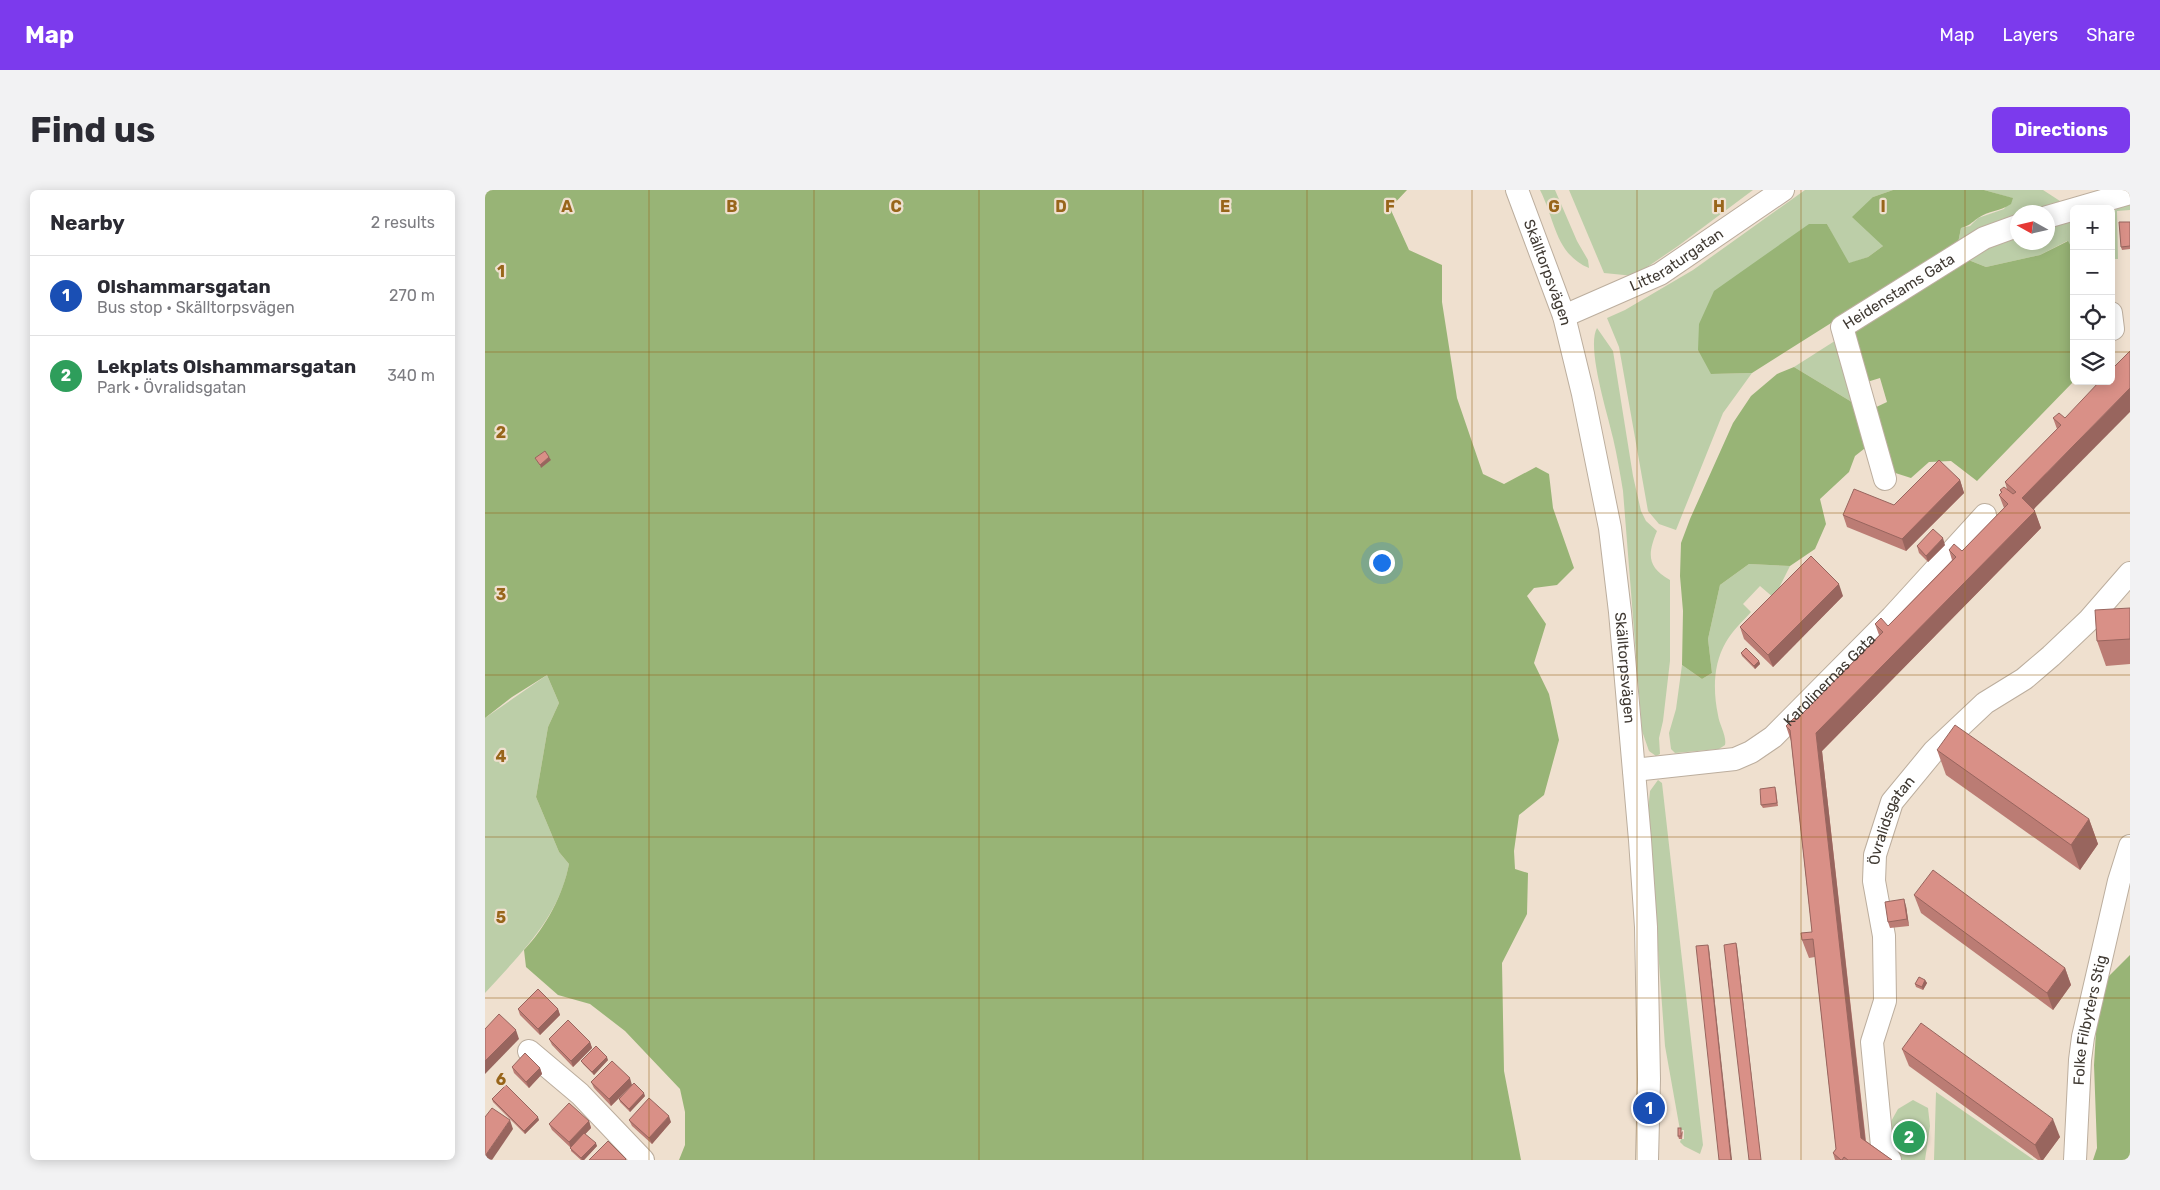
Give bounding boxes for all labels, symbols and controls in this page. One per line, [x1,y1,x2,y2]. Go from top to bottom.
text: Map [25,21,74,49]
text: Map [1940,24,1975,46]
text: Layers [2003,24,2058,46]
text: Share [2086,24,2135,46]
button: Directions [1992,107,2130,153]
text: Find us [30,109,155,151]
text: A [561,197,573,216]
text: B [726,197,738,216]
text: C [890,197,902,216]
text: D [1055,197,1067,216]
text: E [1220,197,1230,216]
text: F [1385,197,1395,216]
text: G [1548,197,1560,216]
text: H [1713,197,1725,216]
text: I [1880,197,1886,216]
north arrow [2010,205,2055,250]
map controls [2070,205,2115,385]
button: + [2070,205,2115,250]
text: Nearby [50,210,125,235]
text: 2 results [371,213,435,232]
street label: Skälltorpsvägen [1520,217,1575,327]
street label: Litteraturgatan [1627,224,1727,295]
street label: Heidenstams Gata [1840,250,1958,333]
button: − [2070,250,2115,295]
text: 1 [497,262,505,281]
text: Olshammarsgatan [97,275,271,298]
text: 1 [62,286,70,305]
text: 270 m [389,286,435,305]
button: locate [2070,295,2115,340]
text: Bus stop · Skälltorpsvägen [97,298,295,317]
button: layers [2070,340,2115,385]
text: Lekplats Olshammarsgatan [97,355,356,378]
text: 2 [61,366,71,385]
text: 340 m [387,366,435,385]
text: Park · Övralidsgatan [97,378,246,397]
text: 2 [496,423,506,442]
your location [1369,550,1395,576]
text: 3 [496,585,506,604]
street label: Skälltorpsvägen [1611,611,1639,724]
street label: Karolinernas Gata [1780,630,1879,730]
text: 4 [496,747,507,766]
street label: Övralidsgatan [1866,772,1919,865]
text: 5 [496,908,506,927]
street label: Folke Filbyters Stig [2070,953,2111,1086]
text: 6 [496,1070,506,1089]
pin: 1 [1633,1089,1665,1127]
pin: 2 [1893,1118,1925,1156]

